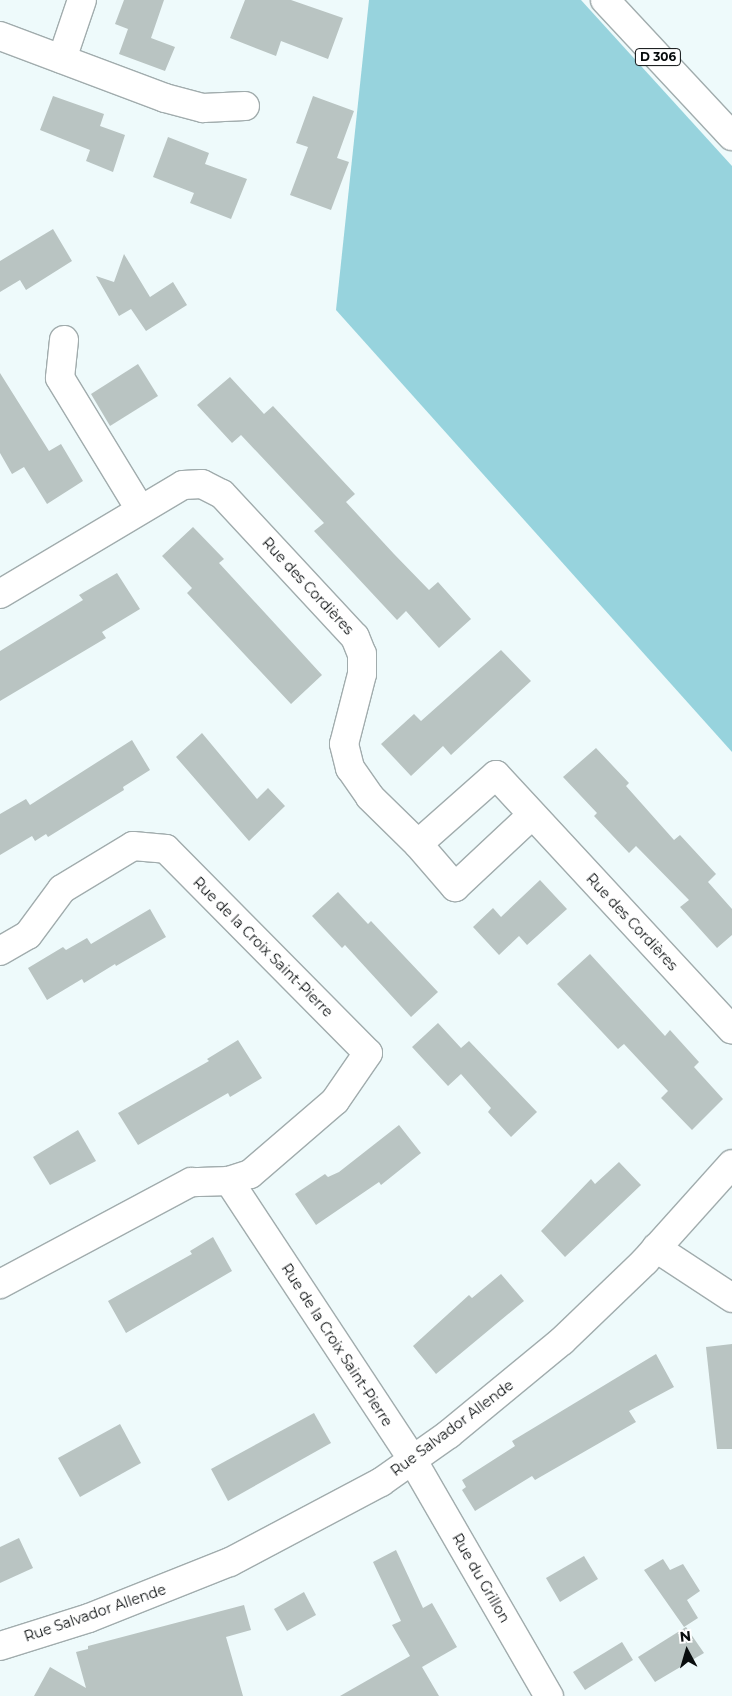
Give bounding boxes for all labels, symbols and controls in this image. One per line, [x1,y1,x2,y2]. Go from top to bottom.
road number: D 306 [634,48,682,66]
street label: Rue des Cordières [259,534,357,638]
street label: Rue des Cordières [583,870,681,974]
street label: Rue de la Croix Saint-Pierre [190,874,336,1020]
street label: Rue de la Croix Saint-Pierre [278,1260,396,1430]
street label: Rue Salvador Allende [388,1377,516,1479]
street label: Rue du Grillon [449,1530,513,1626]
street label: Rue Salvador Allende [22,1581,168,1645]
north arrow [662,1626,712,1676]
text: N [679,1627,692,1646]

